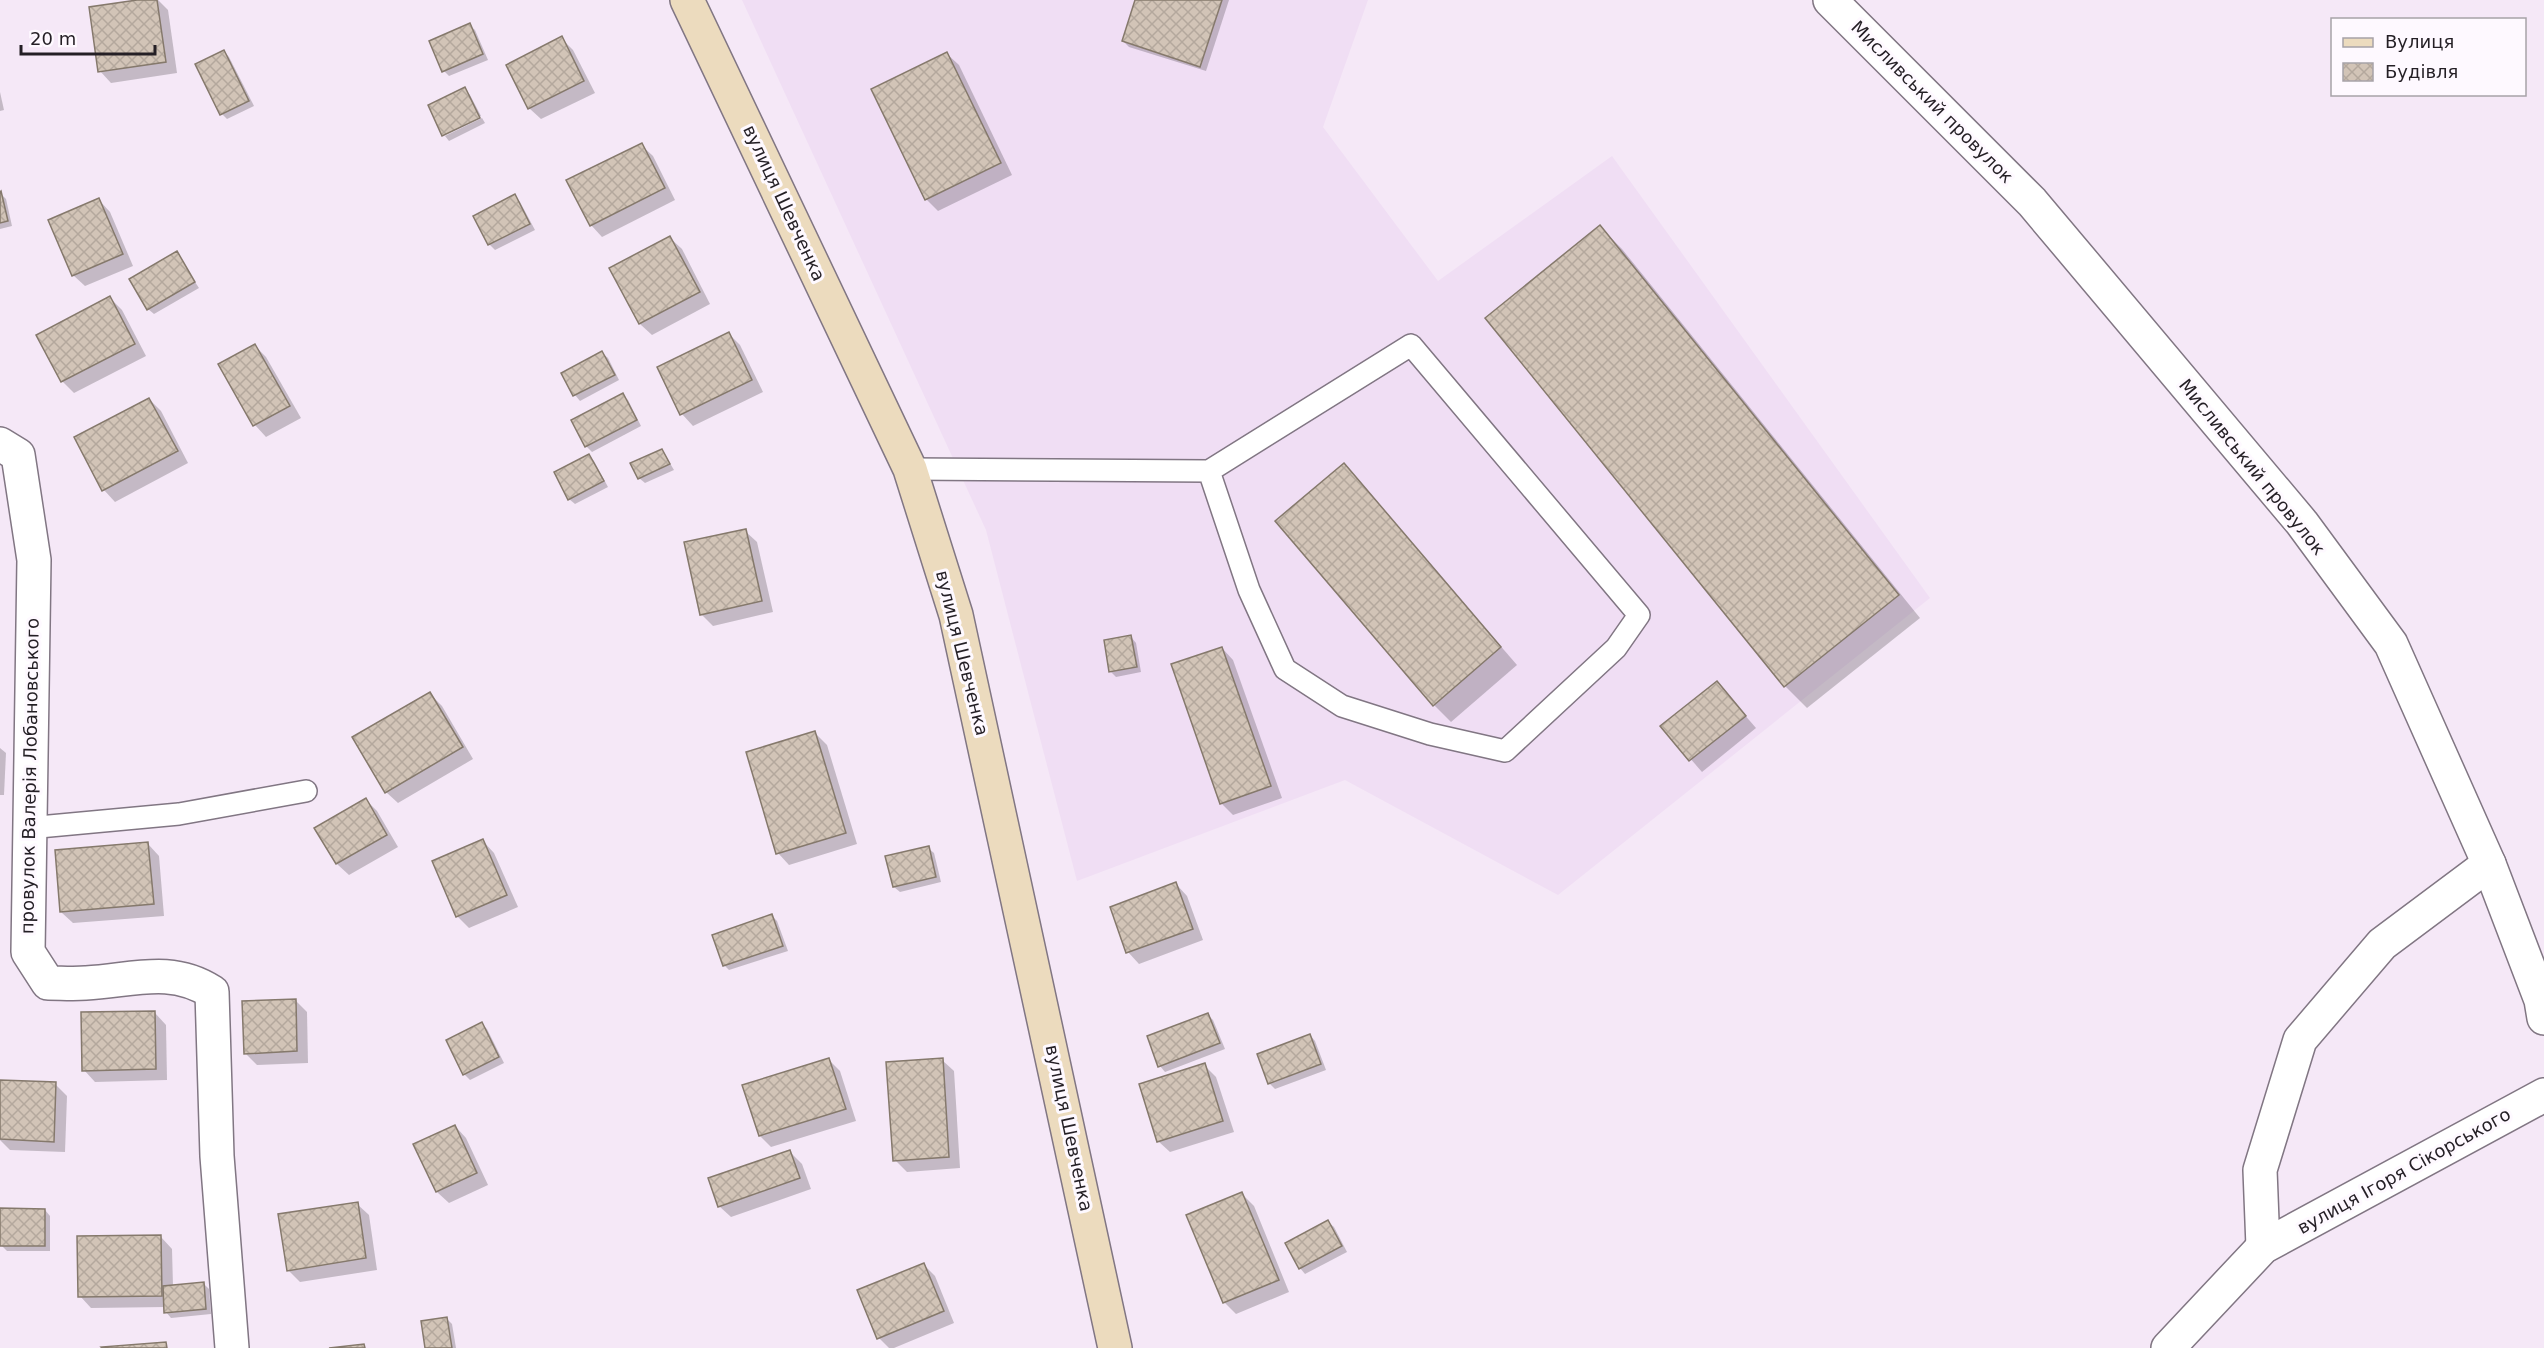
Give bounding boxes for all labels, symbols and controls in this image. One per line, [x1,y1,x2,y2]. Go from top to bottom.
street label: Мисливський провулок [1847,16,2018,187]
scale bar [21,18,154,56]
legend [2331,18,2526,96]
text: 20 m [30,28,76,49]
text: Вулиця [2385,31,2454,52]
text: Будівля [2385,61,2458,82]
street label: вулиця Шевченка [739,122,830,284]
street label: Мисливський провулок [2175,374,2330,559]
street label: вулиця Шевченка [932,568,993,738]
street label: провулок Валерія Лобановського [16,618,43,934]
street label: вулиця Шевченка [1042,1043,1097,1213]
street label: вулиця Ігоря Сікорського [2293,1103,2514,1238]

